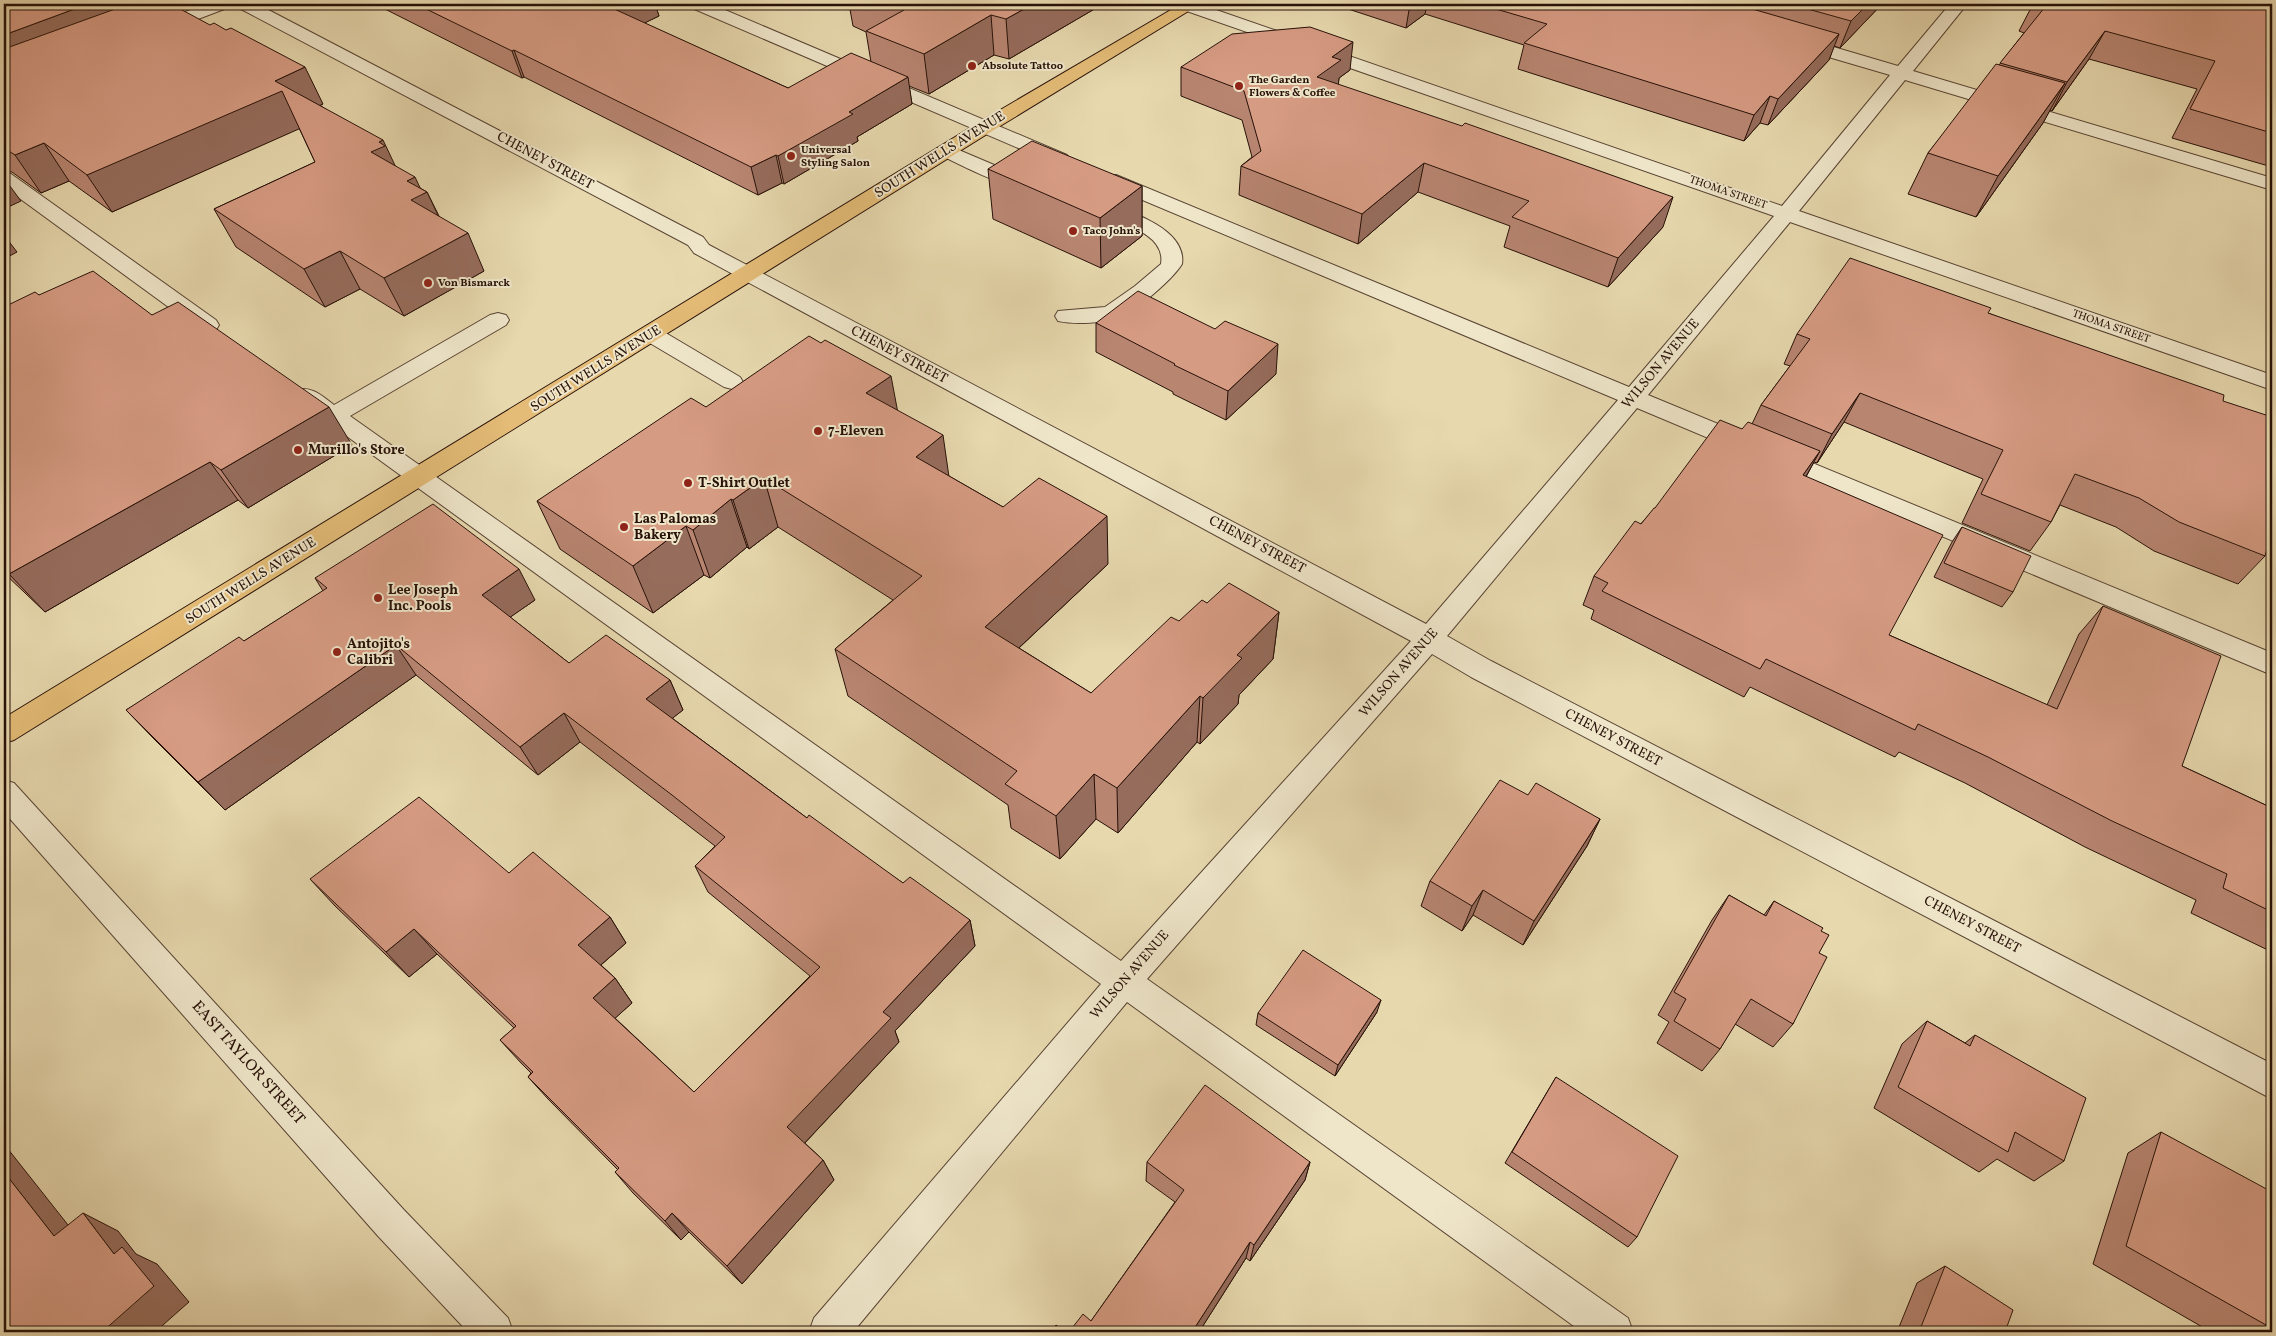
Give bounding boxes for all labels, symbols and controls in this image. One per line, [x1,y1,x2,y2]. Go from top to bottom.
place label: Absolute Tattoo [982,59,1063,74]
marker: Absolute Tattoo [966,60,978,72]
place label: The Garden Flowers & Coffee [1249,73,1336,101]
marker: The Garden Flowers & Coffee [1233,80,1245,92]
street label: SOUTH WELLS AVENUE [871,107,1009,203]
street label: CHENEY STREET [493,127,597,195]
place label: Universal Styling Salon [801,143,870,171]
marker: Universal Styling Salon [785,150,797,162]
street label: THOMA STREET [1687,173,1769,214]
place label: Taco John's [1083,224,1140,239]
marker: Taco John's [1067,225,1079,237]
place label: Von Bismarck [438,276,510,291]
marker: Von Bismarck [422,277,434,289]
street label: THOMA STREET [2070,307,2152,348]
street label: WILSON AVENUE [1618,315,1704,413]
street label: SOUTH WELLS AVENUE [527,321,665,417]
street label: CHENEY STREET [847,321,951,389]
place label: 7-Eleven [828,422,884,441]
marker: 7-Eleven [812,425,824,437]
place label: Murillo's Store [308,441,405,460]
marker: Murillo's Store [292,444,304,456]
place label: T-Shirt Outlet [698,474,790,493]
marker: T-Shirt Outlet [682,477,694,489]
place label: Las Palomas Bakery [634,510,716,545]
street label: CHENEY STREET [1205,511,1309,579]
marker: Las Palomas Bakery [618,521,630,533]
street label: SOUTH WELLS AVENUE [182,533,320,629]
place label: Lee Joseph Inc. Pools [388,581,458,616]
marker: Lee Joseph Inc. Pools [372,592,384,604]
street label: WILSON AVENUE [1355,624,1443,722]
place label: Antojito's Calibri [347,635,410,670]
marker: Antojito's Calibri [331,646,343,658]
street label: CHENEY STREET [1561,704,1665,772]
street label: CHENEY STREET [1920,891,2024,959]
street label: WILSON AVENUE [1086,926,1174,1024]
street label: EAST TAYLOR STREET [186,996,310,1130]

